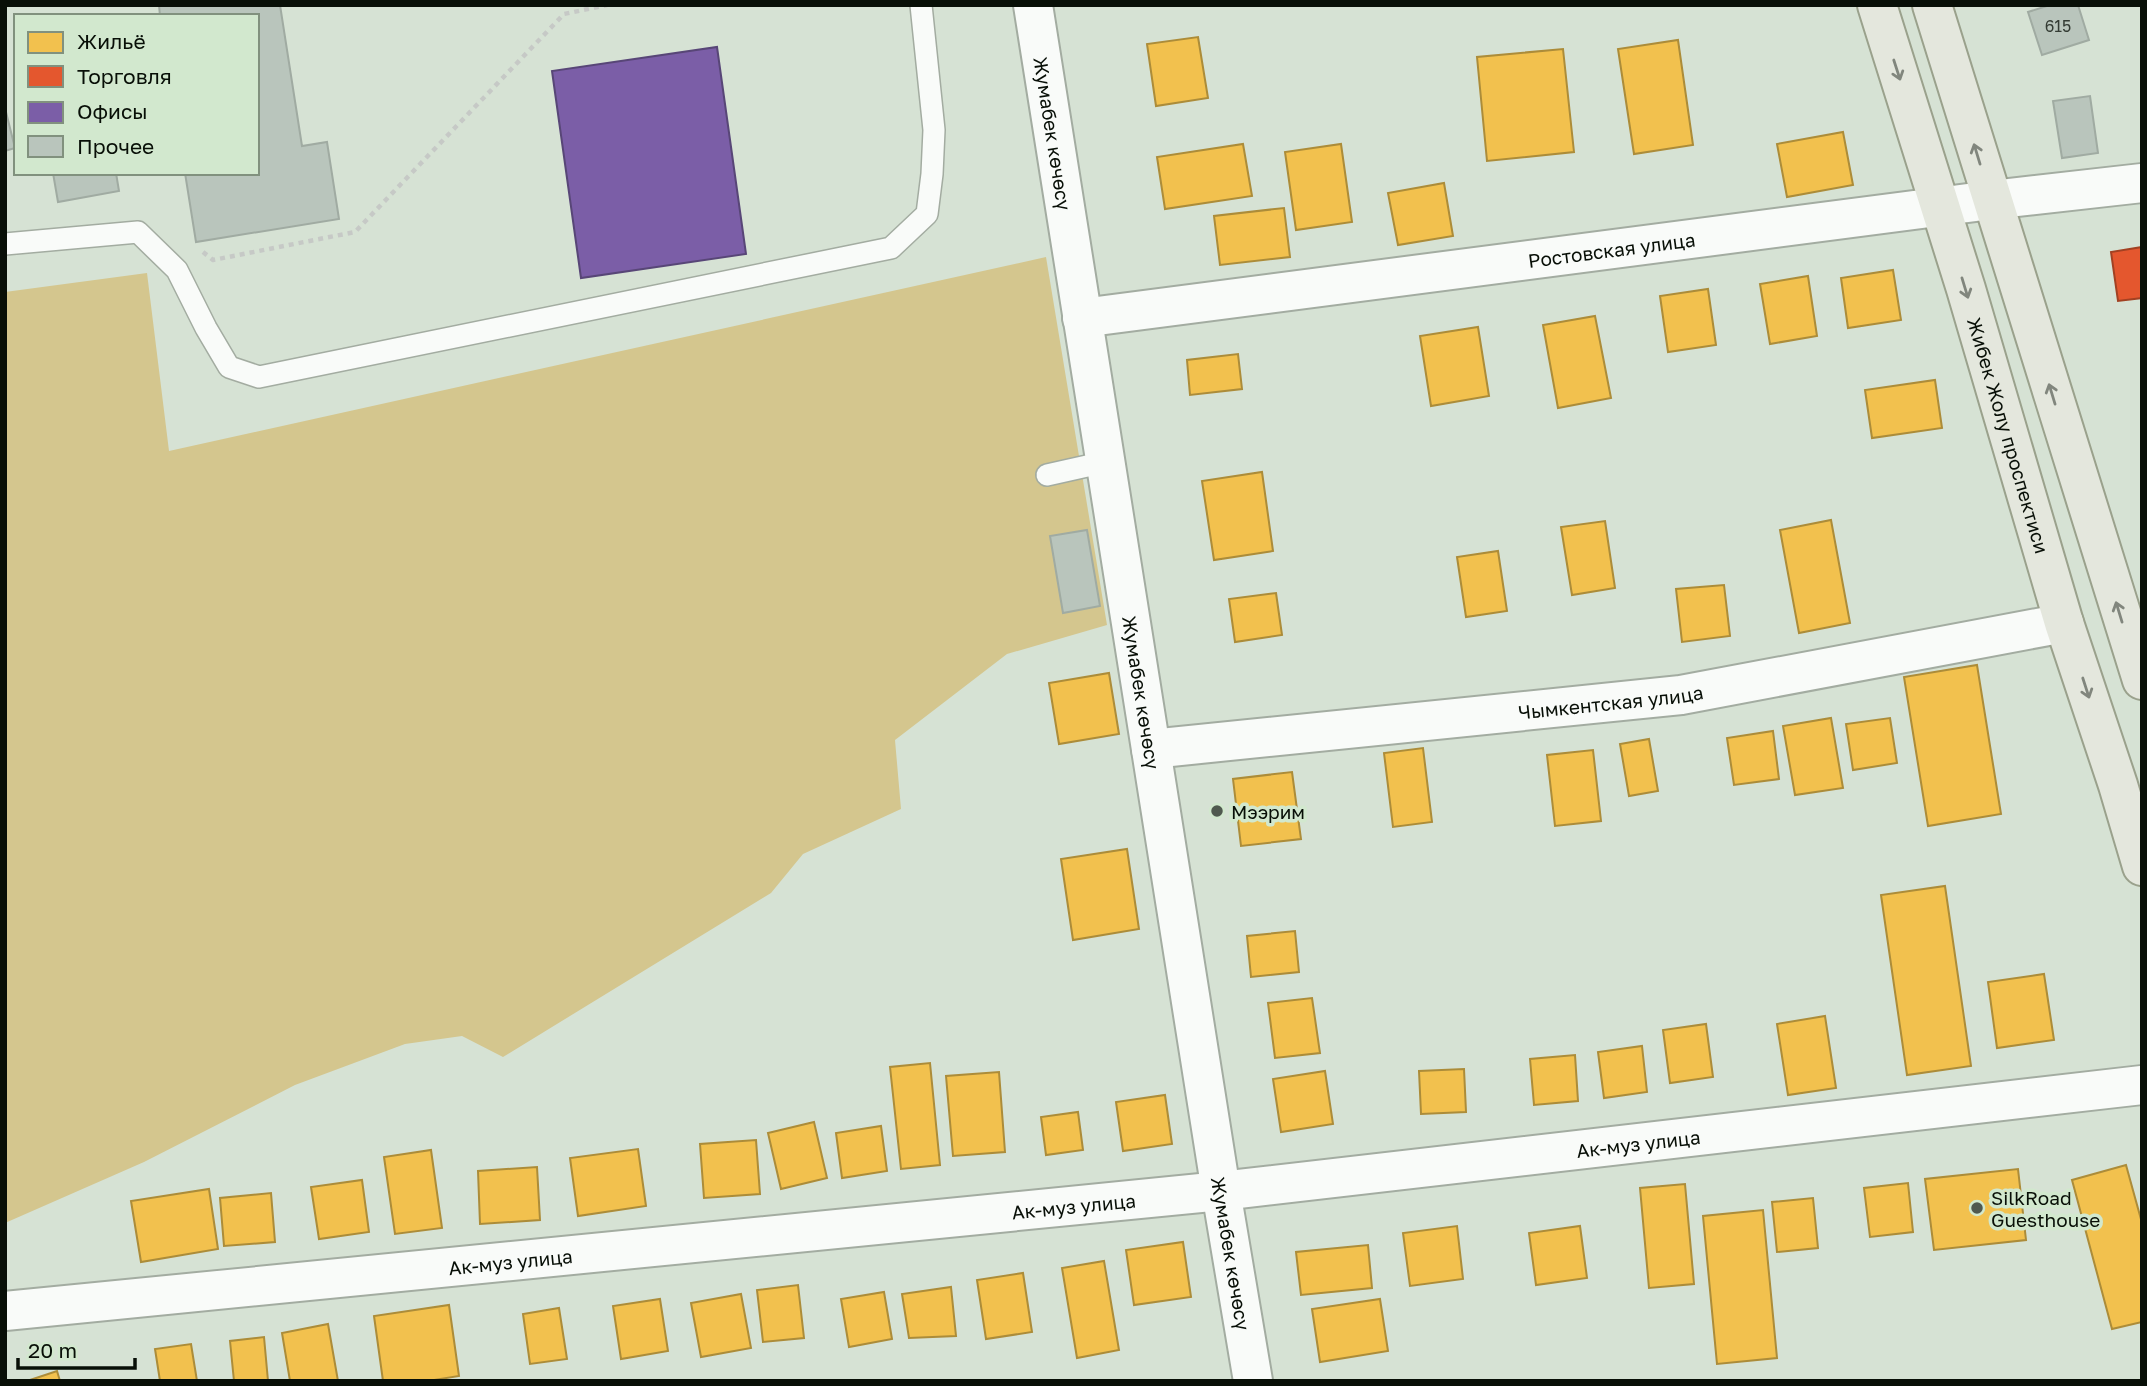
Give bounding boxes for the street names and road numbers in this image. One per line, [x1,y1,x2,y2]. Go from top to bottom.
street label: Жумабек көчөсү [1030,55,1077,212]
street label: Ростовская улица [1527,227,1697,272]
street label: Жибек Жолу проспектиси [1963,315,2054,556]
street label: Жумабек көчөсү [1118,614,1166,771]
street label: Чымкентская улица [1517,680,1705,723]
street label: Ак-муз улица [1575,1124,1702,1162]
street label: Жумабек көчөсү [1207,1175,1256,1332]
street label: Ак-муз улица [1011,1188,1137,1223]
street label: Ак-муз улица [447,1244,574,1279]

